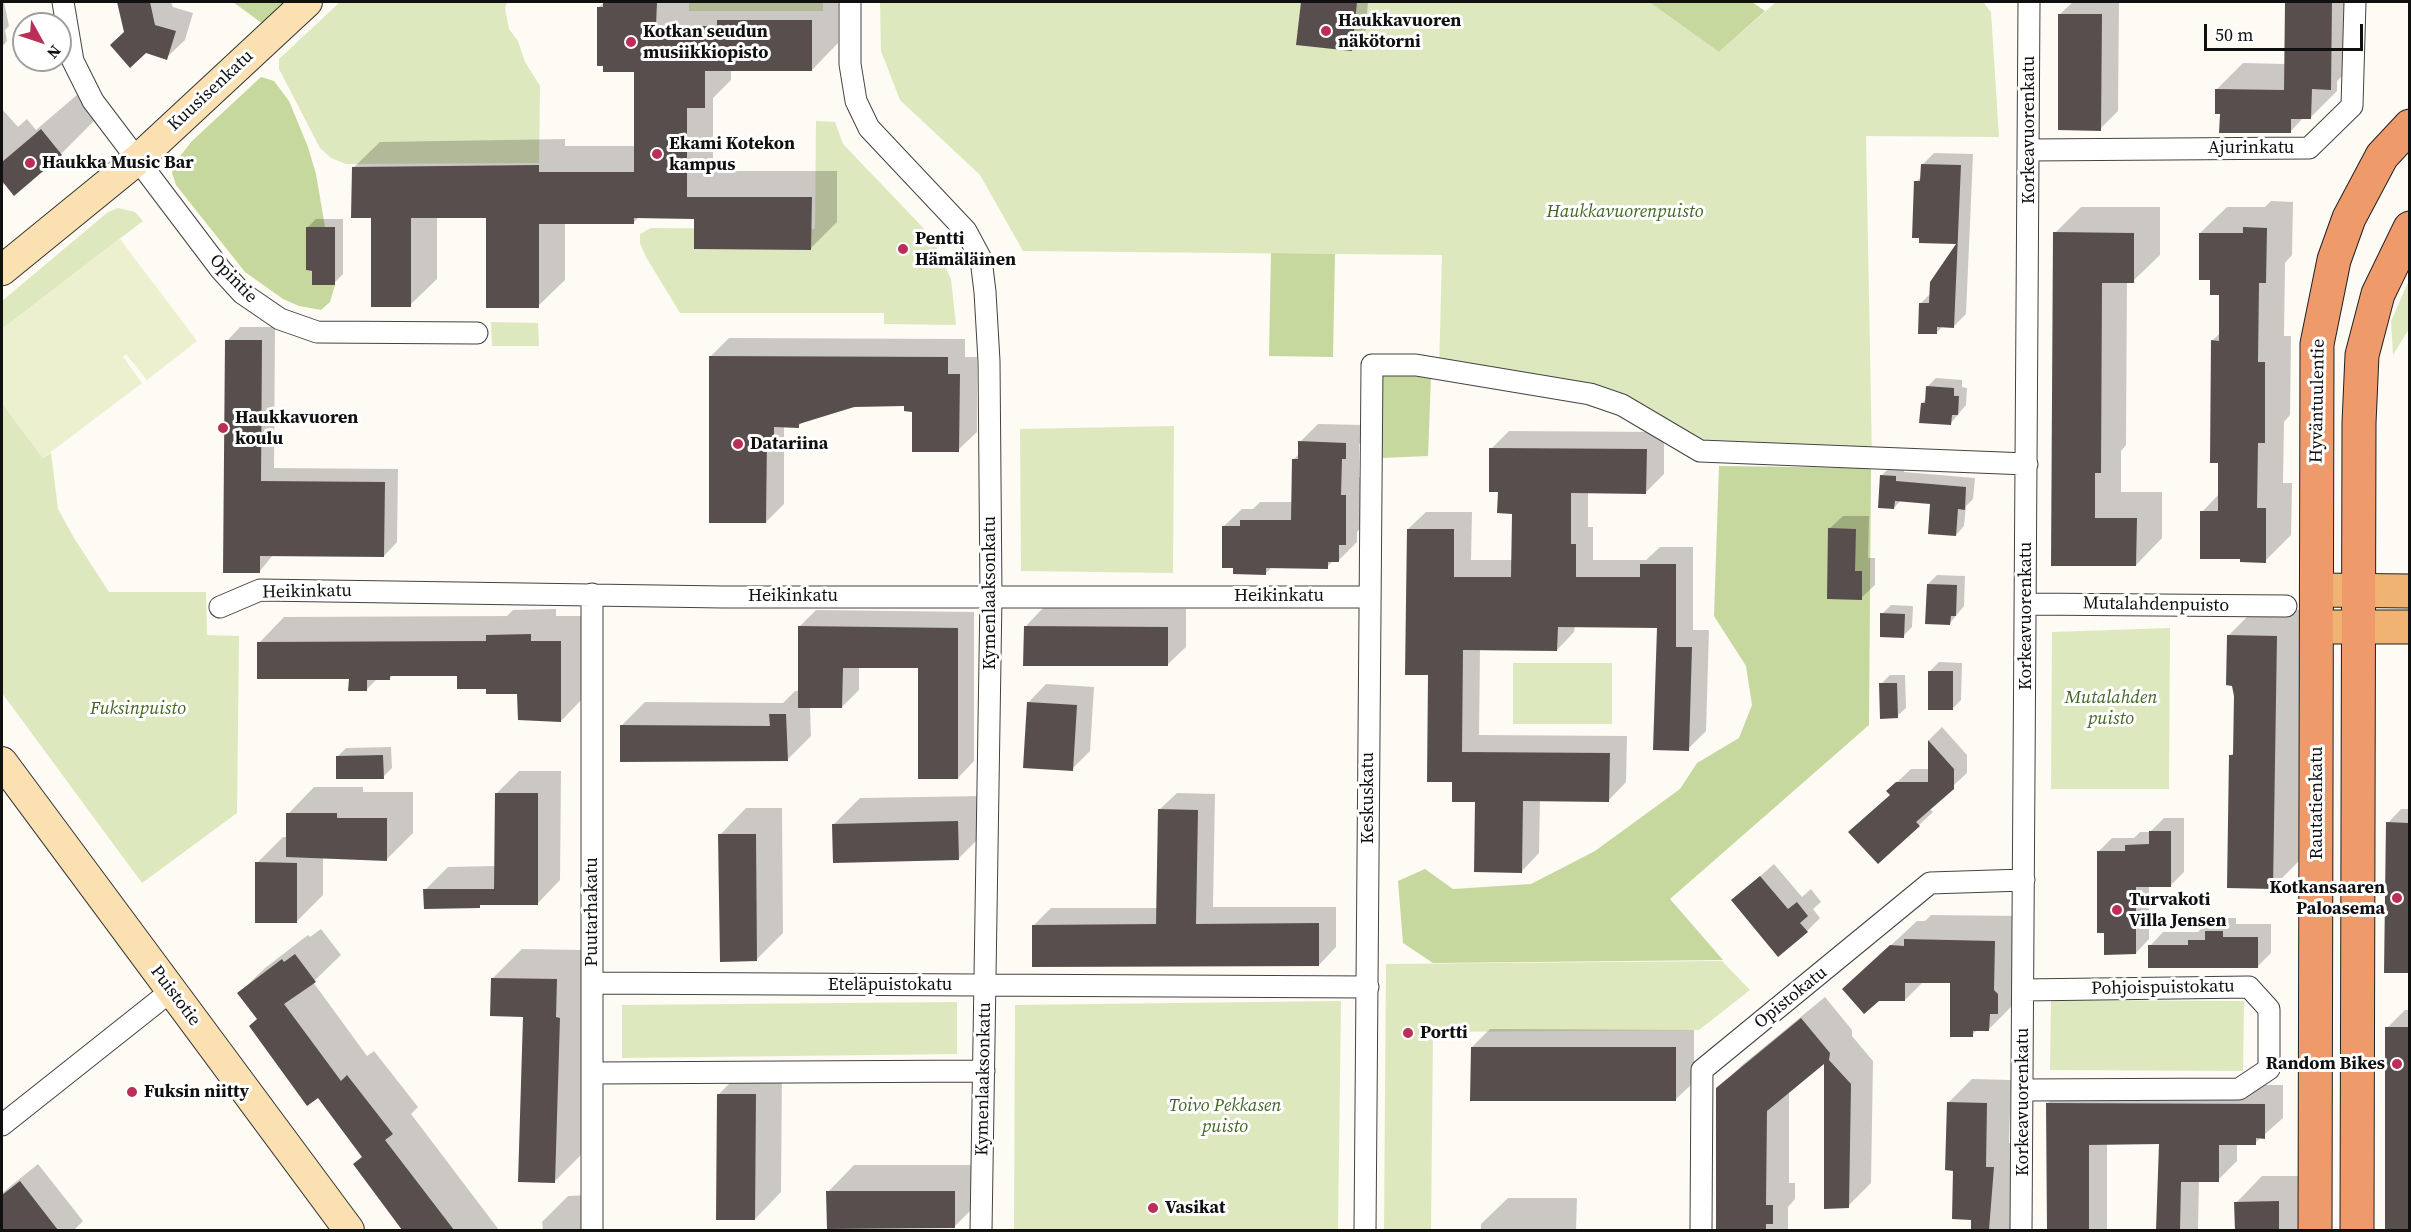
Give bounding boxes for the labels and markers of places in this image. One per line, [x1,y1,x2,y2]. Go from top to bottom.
place label: Haukkavuoren näkötorni [1338,10,1461,52]
place label: Kotkan seudun musiikkiopisto [643,21,768,63]
marker: Haukkavuoren näkötorni [1319,24,1333,38]
marker: Kotkan seudun musiikkiopisto [624,35,638,49]
place label: Ekami Kotekon kampus [669,133,795,176]
marker: Ekami Kotekon kampus [650,147,664,161]
place label: Haukka Music Bar [42,152,194,174]
marker: Haukka Music Bar [23,156,37,170]
place label: Pentti Hämäläinen [915,228,1016,270]
marker: Pentti Hämäläinen [896,242,910,256]
place label: Haukkavuoren koulu [235,407,358,450]
marker: Haukkavuoren koulu [216,421,230,435]
place label: Datariina [750,433,828,455]
marker: Datariina [731,437,745,451]
place label: Kotkansaaren Paloasema [2269,877,2385,920]
place label: Turvakoti Villa Jensen [2129,889,2227,932]
marker: Kotkansaaren Paloasema [2390,891,2404,905]
marker: Turvakoti Villa Jensen [2110,903,2124,917]
place label: Portti [1420,1022,1468,1044]
marker: Portti [1401,1026,1415,1040]
place label: Random Bikes [2266,1053,2385,1075]
marker: Random Bikes [2390,1057,2404,1071]
place label: Fuksin niitty [144,1081,249,1103]
marker: Fuksin niitty [125,1085,139,1099]
place label: Vasikat [1165,1197,1226,1219]
marker: Vasikat [1146,1201,1160,1215]

